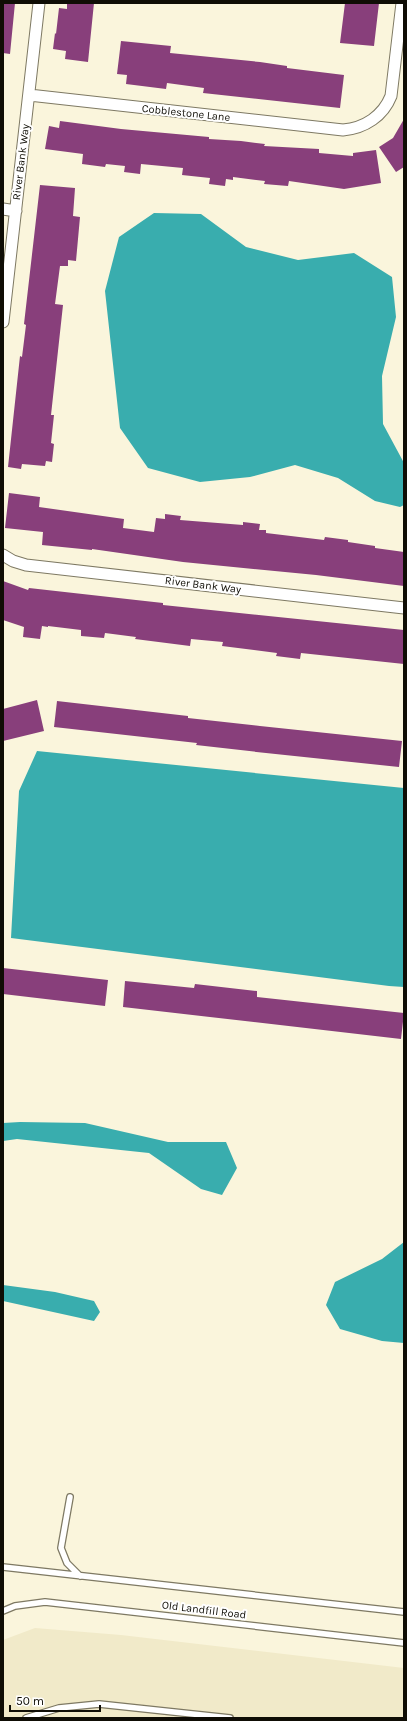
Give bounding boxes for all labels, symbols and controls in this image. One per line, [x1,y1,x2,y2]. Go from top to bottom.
street label: Cobblestone Lane [141,102,231,124]
street label: River Bank Way [10,123,32,201]
street label: River Bank Way [164,574,242,596]
street label: Old Landfill Road [161,1598,247,1622]
scale bar [10,1687,100,1713]
text: 50 m [16,1694,44,1708]

